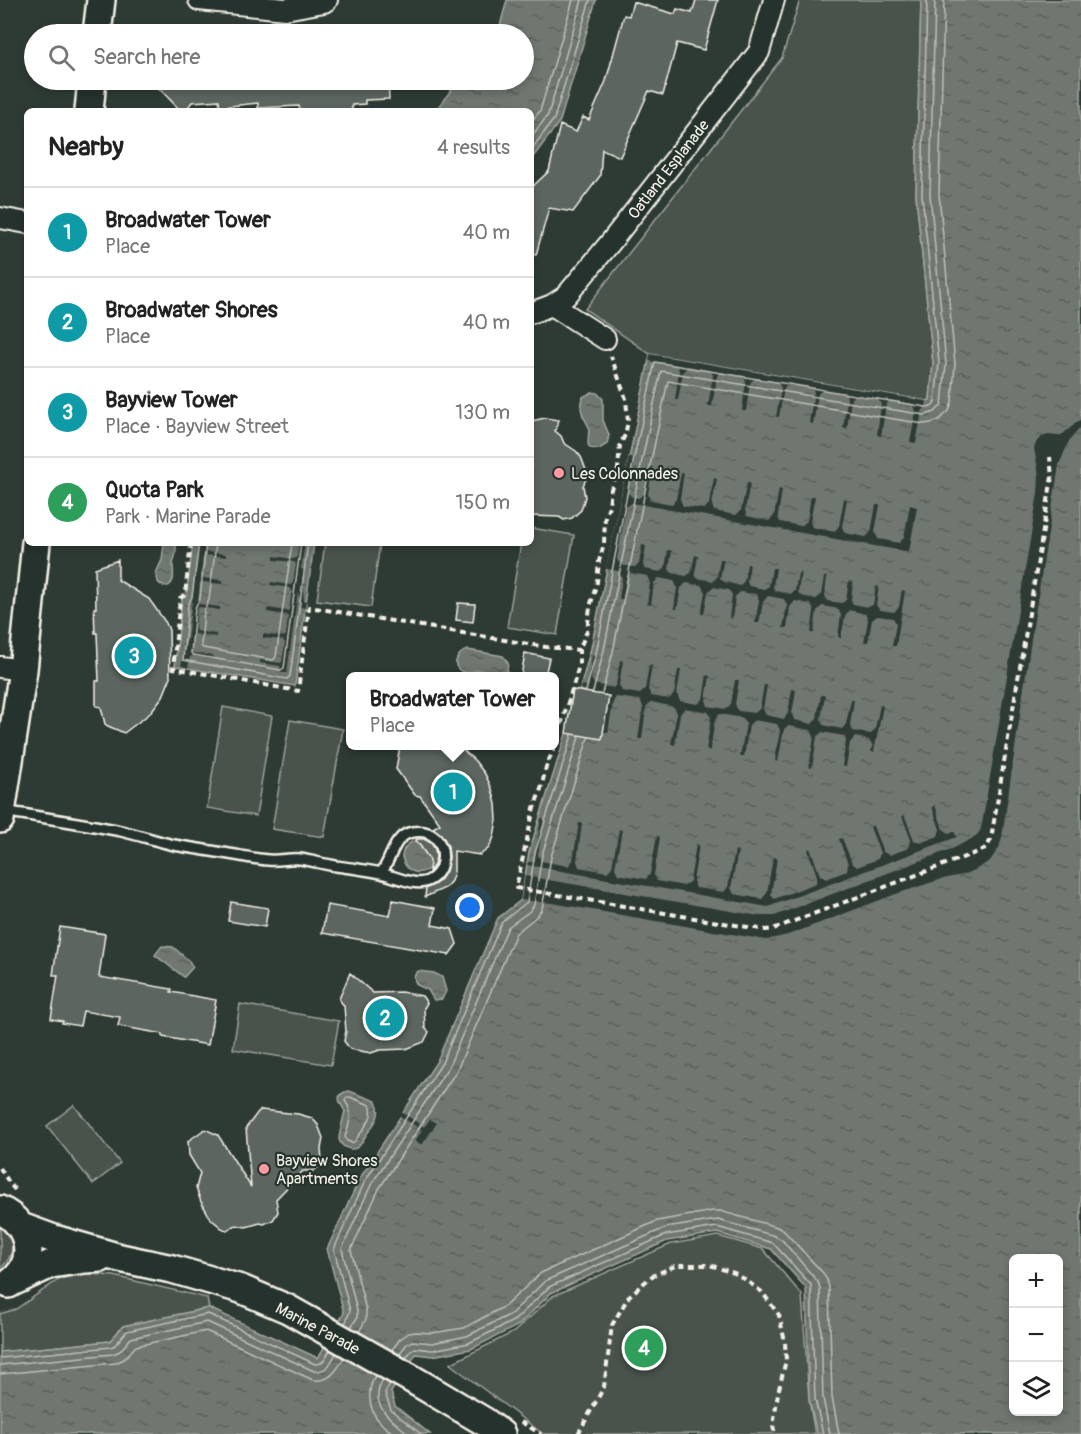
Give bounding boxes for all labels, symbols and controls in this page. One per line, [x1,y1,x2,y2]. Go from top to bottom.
search box [24,24,534,90]
icon: search [45,41,78,74]
text: Search here [93,43,200,71]
street label: Oatland Esplanade [624,116,714,223]
text: Nearby [48,131,124,163]
text: 4 results [437,135,510,160]
text: Broadwater Tower [105,206,271,234]
text: 1 [64,220,71,245]
text: 40 m [463,220,510,245]
text: Place [105,234,150,259]
text: Broadwater Shores [105,296,278,324]
text: 2 [62,310,73,335]
text: 40 m [463,310,510,335]
text: Place [105,324,150,349]
text: Bayview Tower [105,386,238,414]
text: 3 [62,400,73,425]
text: 130 m [455,400,510,425]
text: Place · Bayview Street [105,414,289,439]
place label: Les Colonnades [571,464,678,484]
marker: Les Colonnades [552,466,566,480]
text: Quota Park [105,476,204,504]
text: 4 [62,490,73,515]
text: 150 m [456,490,510,515]
text: Park · Marine Parade [105,504,271,529]
pin: 3 [114,634,154,678]
popup [346,672,559,750]
text: Broadwater Tower [370,685,535,713]
text: Place [370,713,415,738]
pin: 1 [434,770,472,814]
your location [455,893,484,922]
pin: 2 [366,996,404,1040]
place label: Bayview Shores Apartments [276,1151,377,1189]
marker: Bayview Shores Apartments [257,1162,271,1176]
map controls [1009,1254,1063,1416]
button: + [1009,1254,1063,1308]
street label: Marine Parade [272,1298,363,1359]
button: − [1009,1308,1063,1362]
pin: 4 [624,1326,664,1370]
button: layers [1009,1362,1063,1416]

